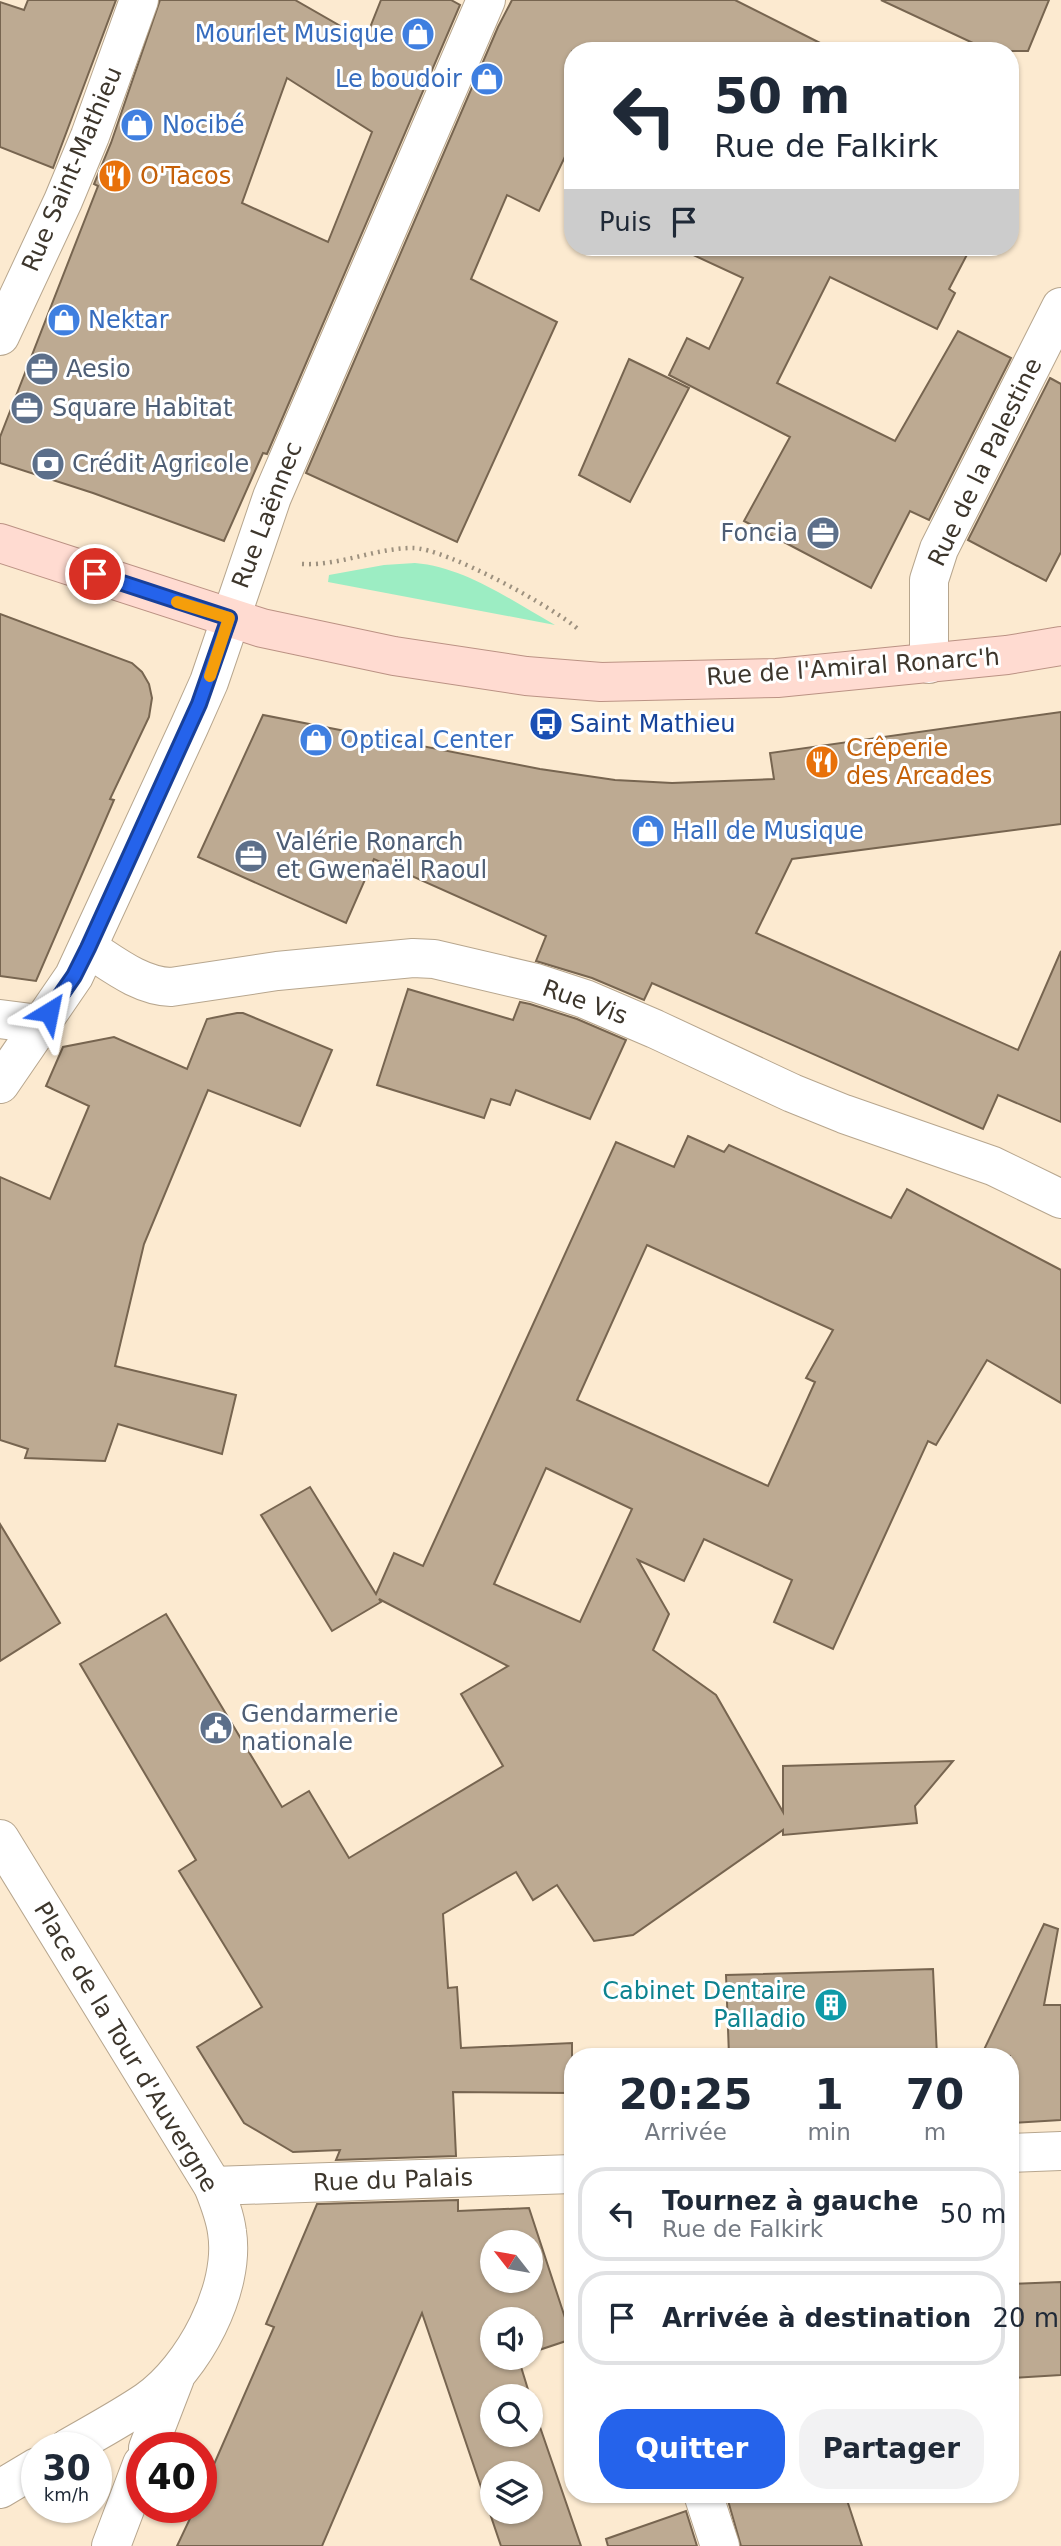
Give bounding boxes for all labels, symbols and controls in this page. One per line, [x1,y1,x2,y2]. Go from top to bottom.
shop icon: Mourlet Musique [399,15,437,53]
place label: Mourlet Musique [195,20,394,48]
shop icon: Le boudoir [468,60,506,98]
street label: Rue Saint-Mathieu [16,62,128,276]
place label: Le boudoir [335,65,462,93]
text: 50 m [714,68,850,125]
icon: left [599,70,690,161]
shop icon: Nocibé [118,106,156,144]
place label: Nocibé [162,111,245,139]
text: Rue de Falkirk [714,127,938,165]
restaurant icon: O'Tacos [96,157,134,195]
place label: O'Tacos [140,162,231,190]
icon: arrive [665,203,703,241]
text: Puis [599,207,651,237]
shop icon: Nektar [45,301,83,339]
place label: Nektar [88,306,169,334]
office icon: Aesio [23,350,61,388]
street label: Rue de la Palestine [922,353,1048,571]
place label: Aesio [66,355,131,383]
office icon: Square Habitat [8,389,46,427]
place label: Square Habitat [52,394,232,422]
street label: Rue Laënnec [226,438,308,592]
bank icon: Crédit Agricole [29,445,67,483]
place label: Crédit Agricole [72,450,249,478]
office icon: Foncia [804,514,842,552]
place label: Foncia [721,519,798,547]
pin [65,544,125,604]
icon: arrive [76,555,114,593]
street label: Rue de l'Amiral Ronarc'h [705,643,1001,691]
bus stop icon: Saint Mathieu [527,705,565,743]
place label: Saint Mathieu [570,710,736,738]
shop icon: Optical Center [297,721,335,759]
place label: Optical Center [340,726,513,754]
place label: Crêperie des Arcades [846,734,992,790]
restaurant icon: Crêperie des Arcades [803,743,841,781]
shop icon: Hall de Musique [629,812,667,850]
place label: Hall de Musique [672,817,864,845]
place label: Valérie Ronarch et Gwenaël Raoul [276,828,487,884]
office icon: Valérie Ronarch et Gwenaël Raoul [232,837,270,875]
street label: Rue Vis [539,974,631,1030]
position arrow [12,975,86,1049]
place label: Gendarmerie nationale [241,1700,398,1756]
public building icon: Gendarmerie nationale [197,1709,235,1747]
street label: Place de la Tour d'Auvergne [28,1897,224,2197]
place label: Cabinet Dentaire Palladio [602,1977,806,2033]
building icon: Cabinet Dentaire Palladio [812,1986,850,2024]
text: 20:25 [619,2070,753,2119]
text: 1 [814,2070,844,2119]
text: 70 [906,2070,964,2119]
text: Arrivée [644,2119,727,2145]
text: min [807,2119,851,2145]
text: m [924,2119,946,2145]
street label: Rue du Palais [313,2163,473,2197]
text: Tournez à gauche [662,2186,919,2216]
icon: left [603,2195,641,2233]
text: 50 m [940,2199,1006,2229]
text: Rue de Falkirk [662,2216,823,2242]
north arrow [480,2230,542,2292]
map controls [480,2230,543,2524]
icon: arrive [603,2299,641,2337]
text: Arrivée à destination [662,2303,971,2333]
text: 20 m [992,2303,1059,2333]
button: sound [480,2307,543,2370]
button: search [480,2384,543,2447]
button: Quitter [599,2409,785,2489]
button: Partager [799,2409,984,2489]
speed limit sign: 40 [126,2432,217,2523]
text: 30 [42,2448,91,2488]
button: layers [480,2461,543,2524]
text: km/h [44,2484,89,2505]

